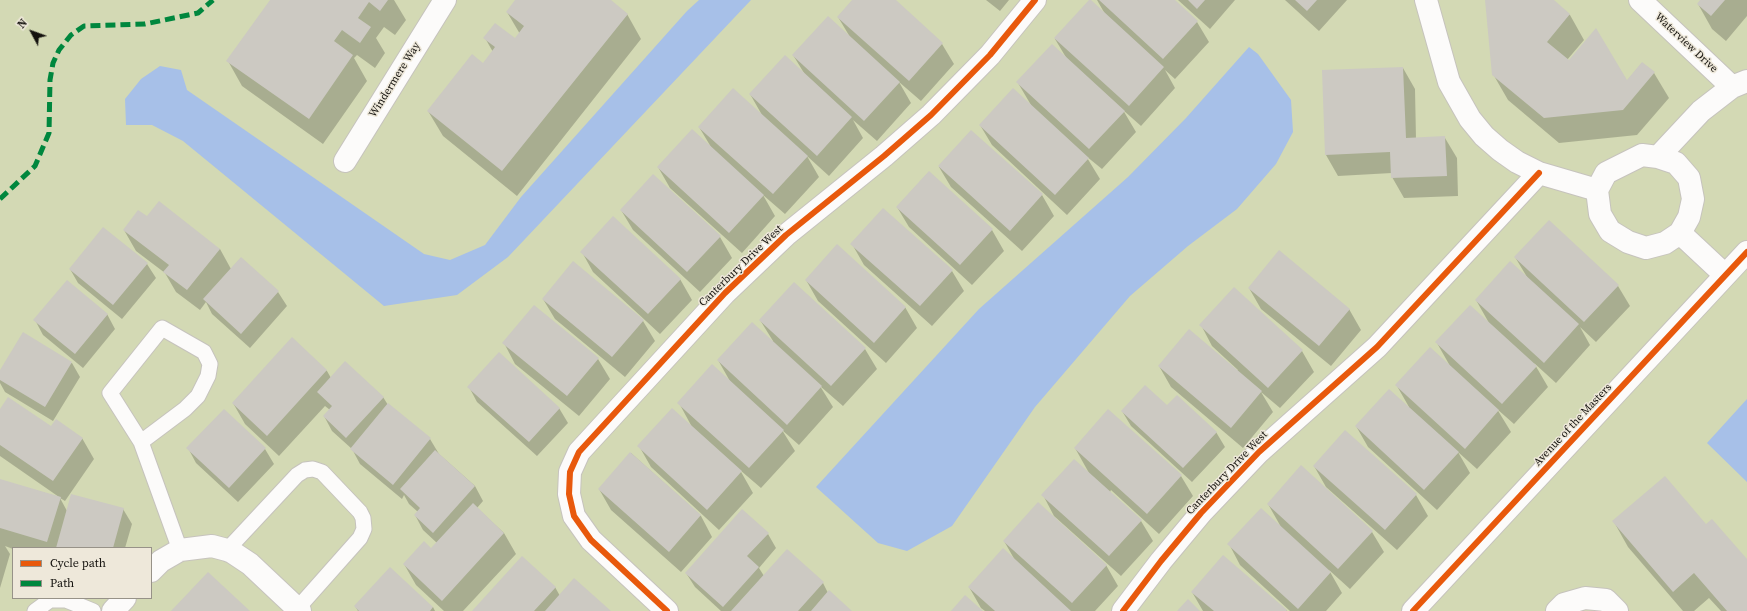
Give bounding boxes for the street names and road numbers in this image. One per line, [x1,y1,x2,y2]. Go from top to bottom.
street label: Waterview Drive [1652,10,1720,76]
street label: Windermere Way [367,40,423,120]
street label: Canterbury Drive West [696,223,786,309]
street label: Avenue of the Masters [1531,381,1615,469]
street label: Canterbury Drive West [1184,428,1270,518]

